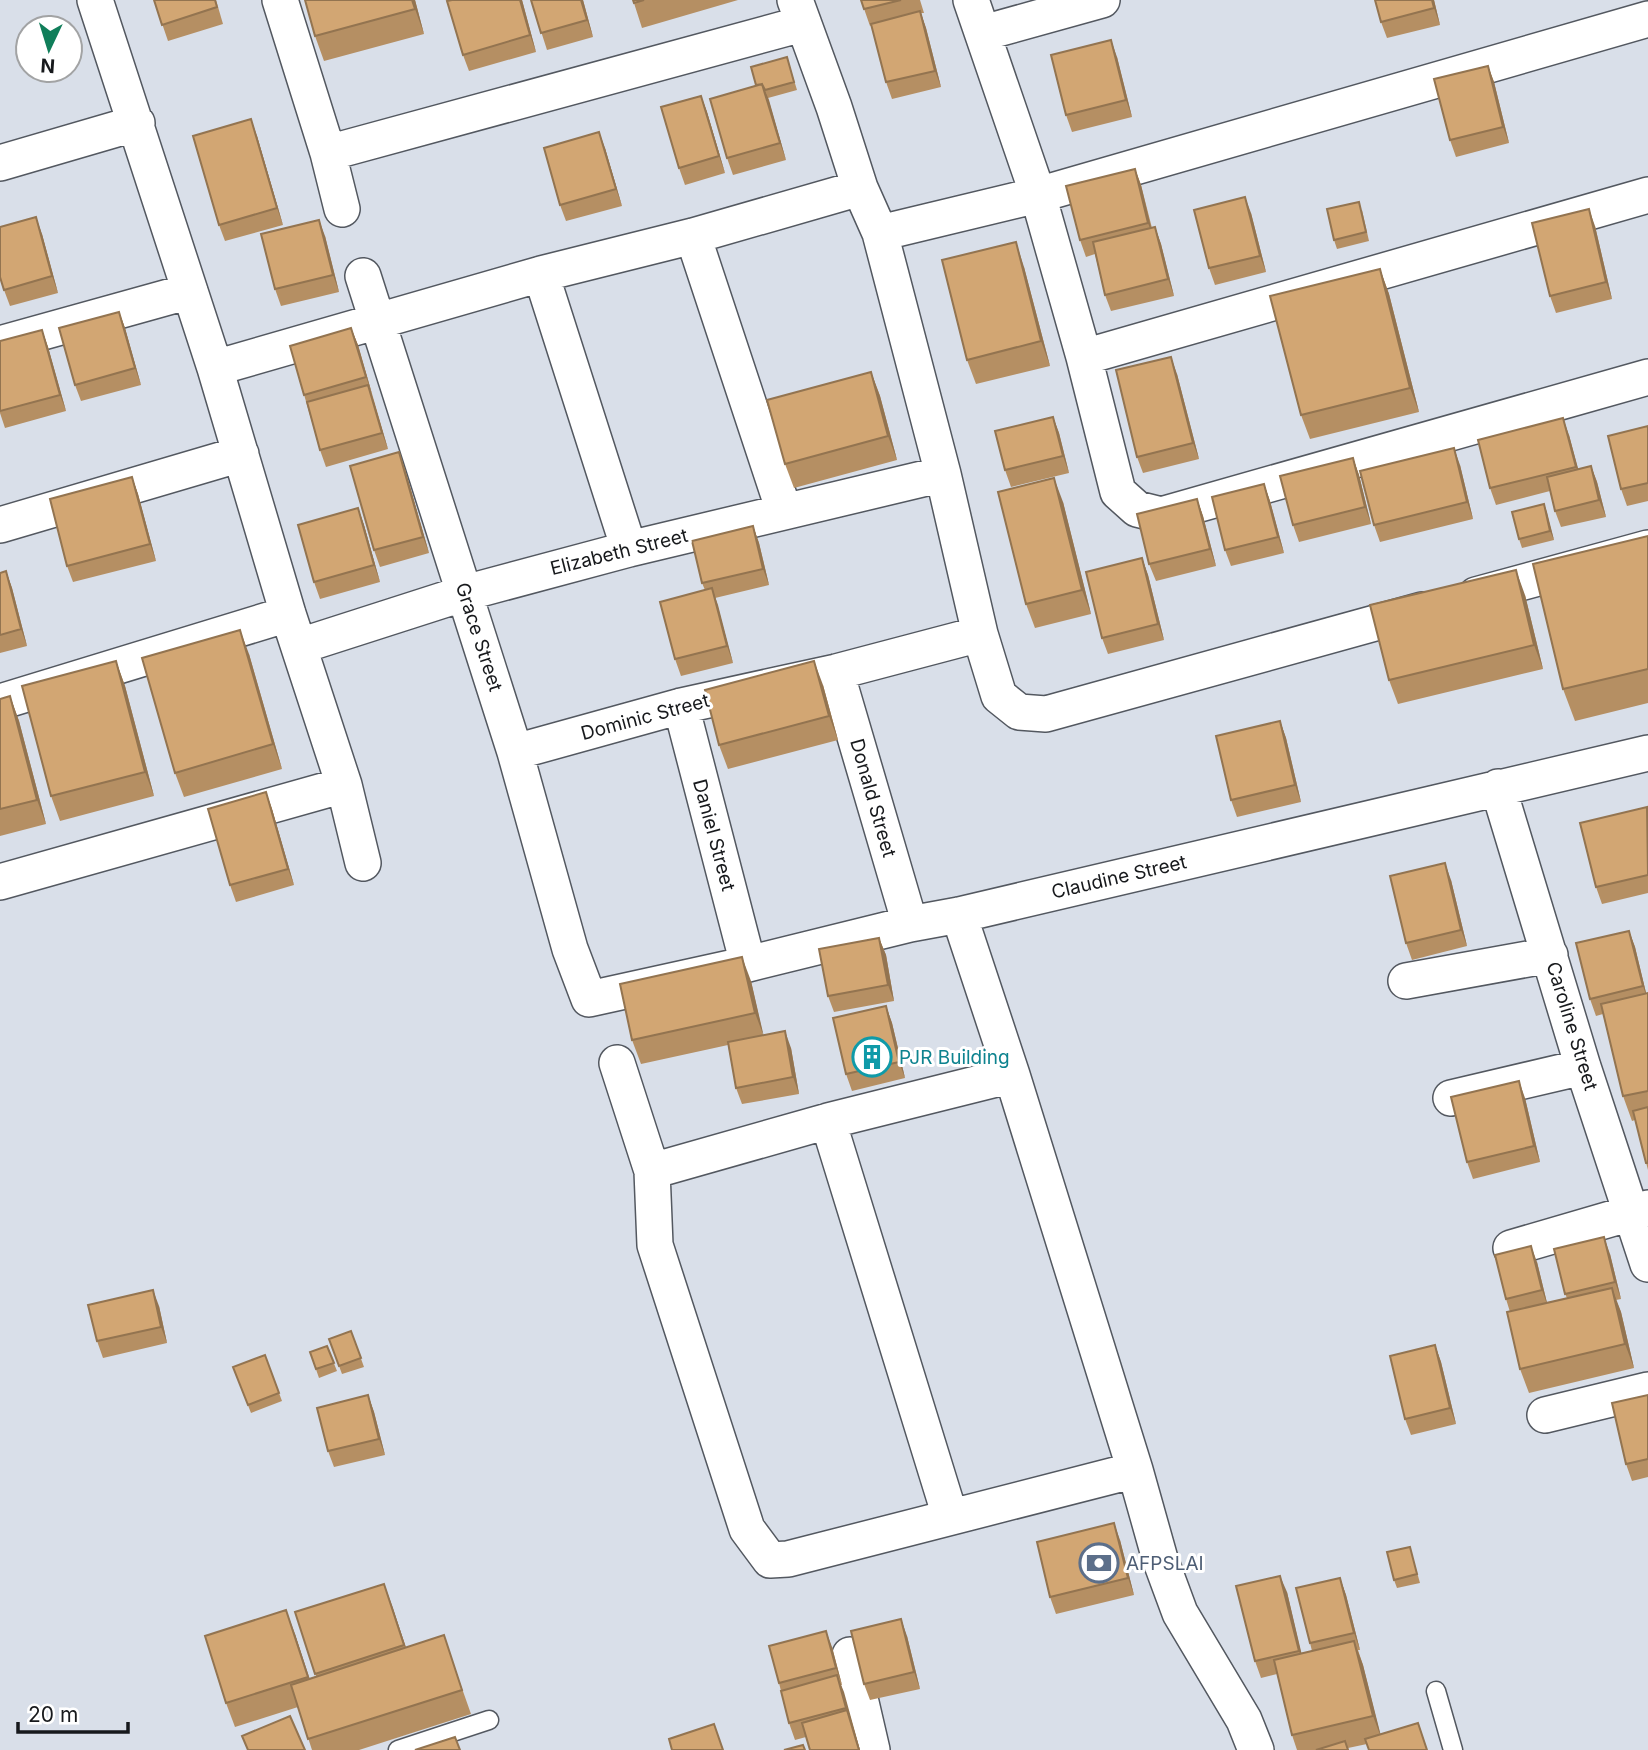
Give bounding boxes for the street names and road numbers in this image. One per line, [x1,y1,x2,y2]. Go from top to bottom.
street label: Elizabeth Street [548,524,690,580]
street label: Grace Street [451,580,507,694]
street label: Dominic Street [578,689,712,745]
street label: Donald Street [845,736,901,860]
street label: Daniel Street [688,777,740,893]
street label: Claudine Street [1049,850,1189,904]
street label: Caroline Street [1542,959,1602,1093]

